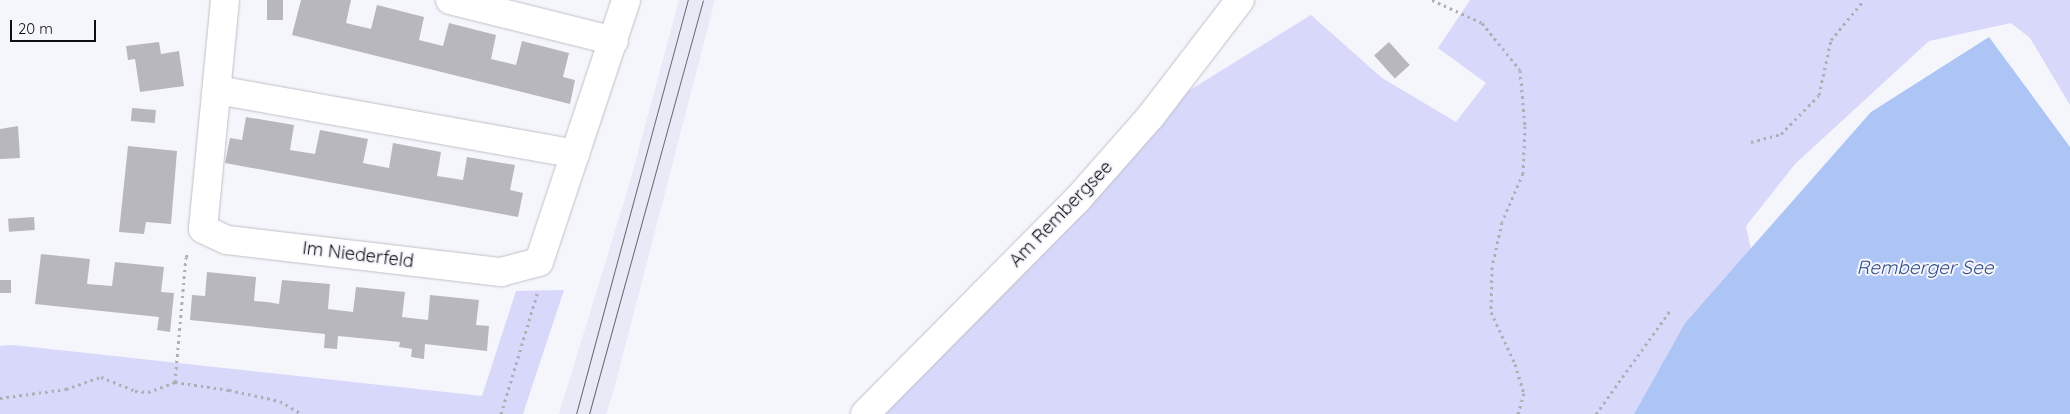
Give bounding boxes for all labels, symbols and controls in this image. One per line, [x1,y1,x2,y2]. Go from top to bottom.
scale bar [12,10,99,42]
text: 20 m [18,19,53,38]
street label: Am Rembergsee [1005,156,1117,272]
street label: Im Niederfeld [301,237,415,273]
water label: Remberger See [1857,257,1993,279]

